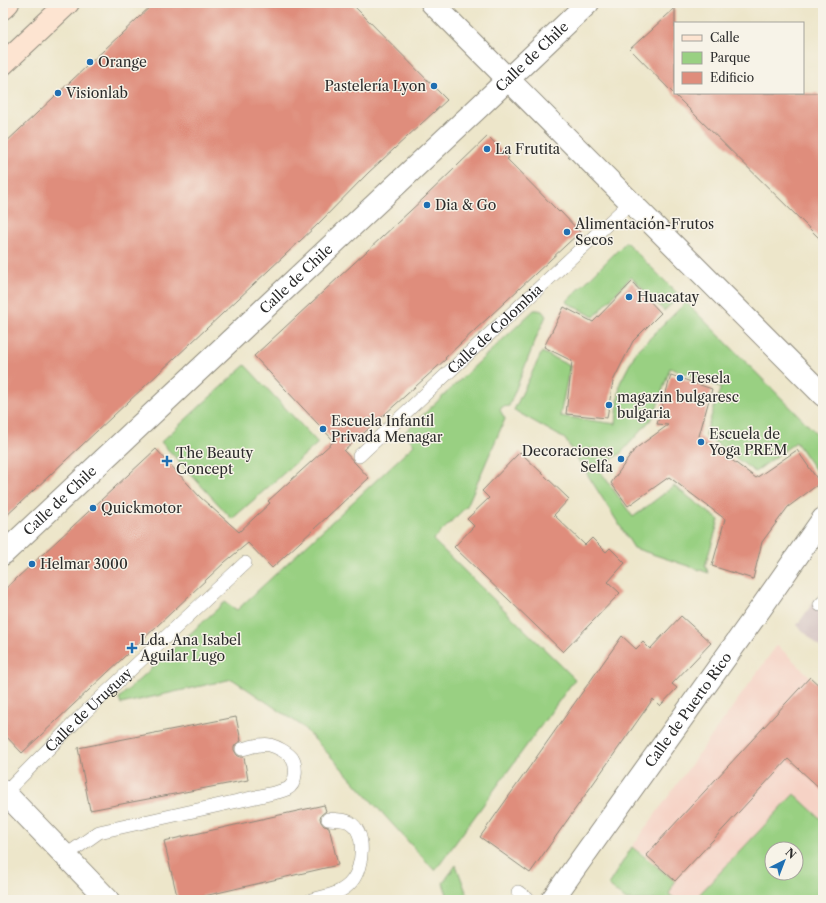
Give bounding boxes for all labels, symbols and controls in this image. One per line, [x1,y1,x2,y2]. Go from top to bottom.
street label: Calle de Chile [492,18,572,96]
legend [674,22,804,94]
text: Calle [710,30,740,45]
text: Parque [710,50,751,65]
place label: Orange [98,53,147,71]
marker: Orange [85,57,95,67]
text: Edificio [710,70,754,85]
place label: Pastelería Lyon [324,77,426,95]
marker: Pastelería Lyon [429,81,439,91]
place label: Visionlab [65,84,128,102]
marker: Visionlab [53,88,63,98]
place label: La Frutita [495,140,561,158]
marker: La Frutita [482,144,492,154]
place label: Dia & Go [435,196,496,214]
marker: Dia & Go [422,200,432,210]
place label: Alimentación-Frutos Secos [574,215,714,249]
marker: Alimentación-Frutos Secos [562,227,572,237]
street label: Calle de Chile [256,240,337,318]
street label: Calle de Colombia [444,280,547,378]
place label: Huacatay [637,288,699,306]
marker: Huacatay [624,292,634,302]
place label: Tesela [688,369,731,387]
marker: Tesela [675,373,685,383]
place label: magazin bulgaresc bulgaria [617,388,739,422]
marker: magazin bulgaresc bulgaria [604,400,614,410]
place label: Escuela Infantil Privada Menagar [331,412,443,446]
marker: Escuela Infantil Privada Menagar [318,424,328,434]
place label: Escuela de Yoga PREM [708,425,787,459]
marker: Escuela de Yoga PREM [696,437,706,447]
place label: Decoraciones Selfa [522,442,614,476]
place label: The Beauty Concept [176,444,253,478]
marker: Decoraciones Selfa [616,454,626,464]
marker: The Beauty Concept [161,455,173,467]
street label: Calle de Chile [19,462,100,539]
place label: Quickmotor [101,499,182,517]
marker: Quickmotor [88,503,98,513]
place label: Helmar 3000 [40,555,128,573]
marker: Helmar 3000 [27,559,37,569]
place label: Lda. Ana Isabel Aguilar Lugo [139,631,241,665]
marker: Lda. Ana Isabel Aguilar Lugo [127,643,137,653]
street label: Calle de Puerto Rico [641,649,736,771]
street label: Calle de Uruguay [41,664,136,756]
north arrow [764,841,804,881]
text: N [782,845,799,862]

